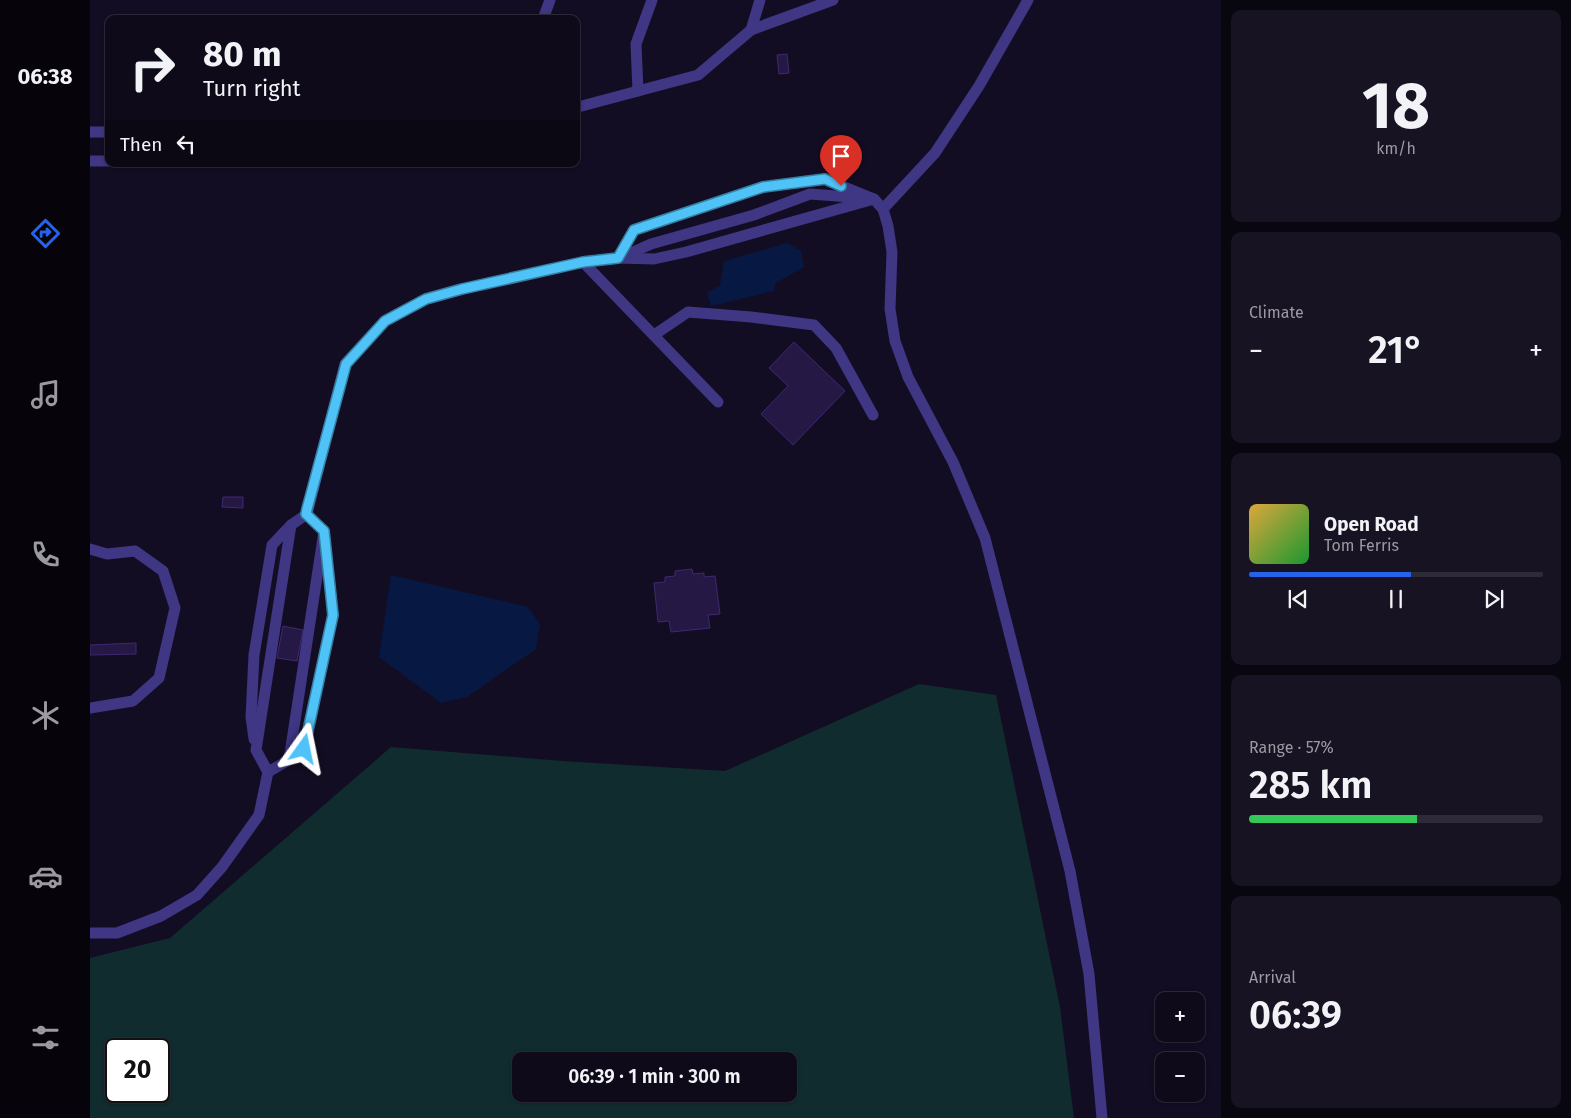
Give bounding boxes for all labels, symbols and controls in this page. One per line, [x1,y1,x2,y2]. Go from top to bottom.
text: 80 m [203,33,282,75]
icon: right [120,35,185,100]
text: 06:38 [17,63,73,90]
text: 18 [1362,67,1430,145]
text: Turn right [203,75,300,102]
icon: left [172,130,200,158]
text: Then [120,133,162,156]
pin [820,135,862,186]
text: km/h [1376,139,1416,158]
icon: arrive [827,142,855,170]
icon: directions [28,216,63,251]
text: Climate [1249,303,1304,322]
text: 21° [1368,327,1424,373]
text: − [1249,334,1263,367]
text: + [1529,334,1543,367]
icon: music [28,377,63,412]
text: Open Road [1324,513,1419,536]
text: Tom Ferris [1324,536,1399,555]
icon: phone [28,537,63,572]
icon: previous [1284,585,1312,613]
icon: pause [1382,585,1410,613]
icon: next [1480,585,1508,613]
icon: climate [28,698,63,733]
position arrow [277,722,329,774]
text: Range · 57% [1249,738,1334,757]
text: 285 km [1249,762,1372,808]
icon: car [28,859,63,894]
text: Arrival [1249,968,1296,987]
map controls [1155,992,1205,1102]
button: + [1155,992,1205,1042]
text: 06:39 [1249,992,1342,1038]
icon: filters [28,1020,63,1055]
speed limit sign: 20 [105,1038,170,1103]
button: − [1155,1052,1205,1102]
text: 06:39 · 1 min · 300 m [568,1065,741,1088]

